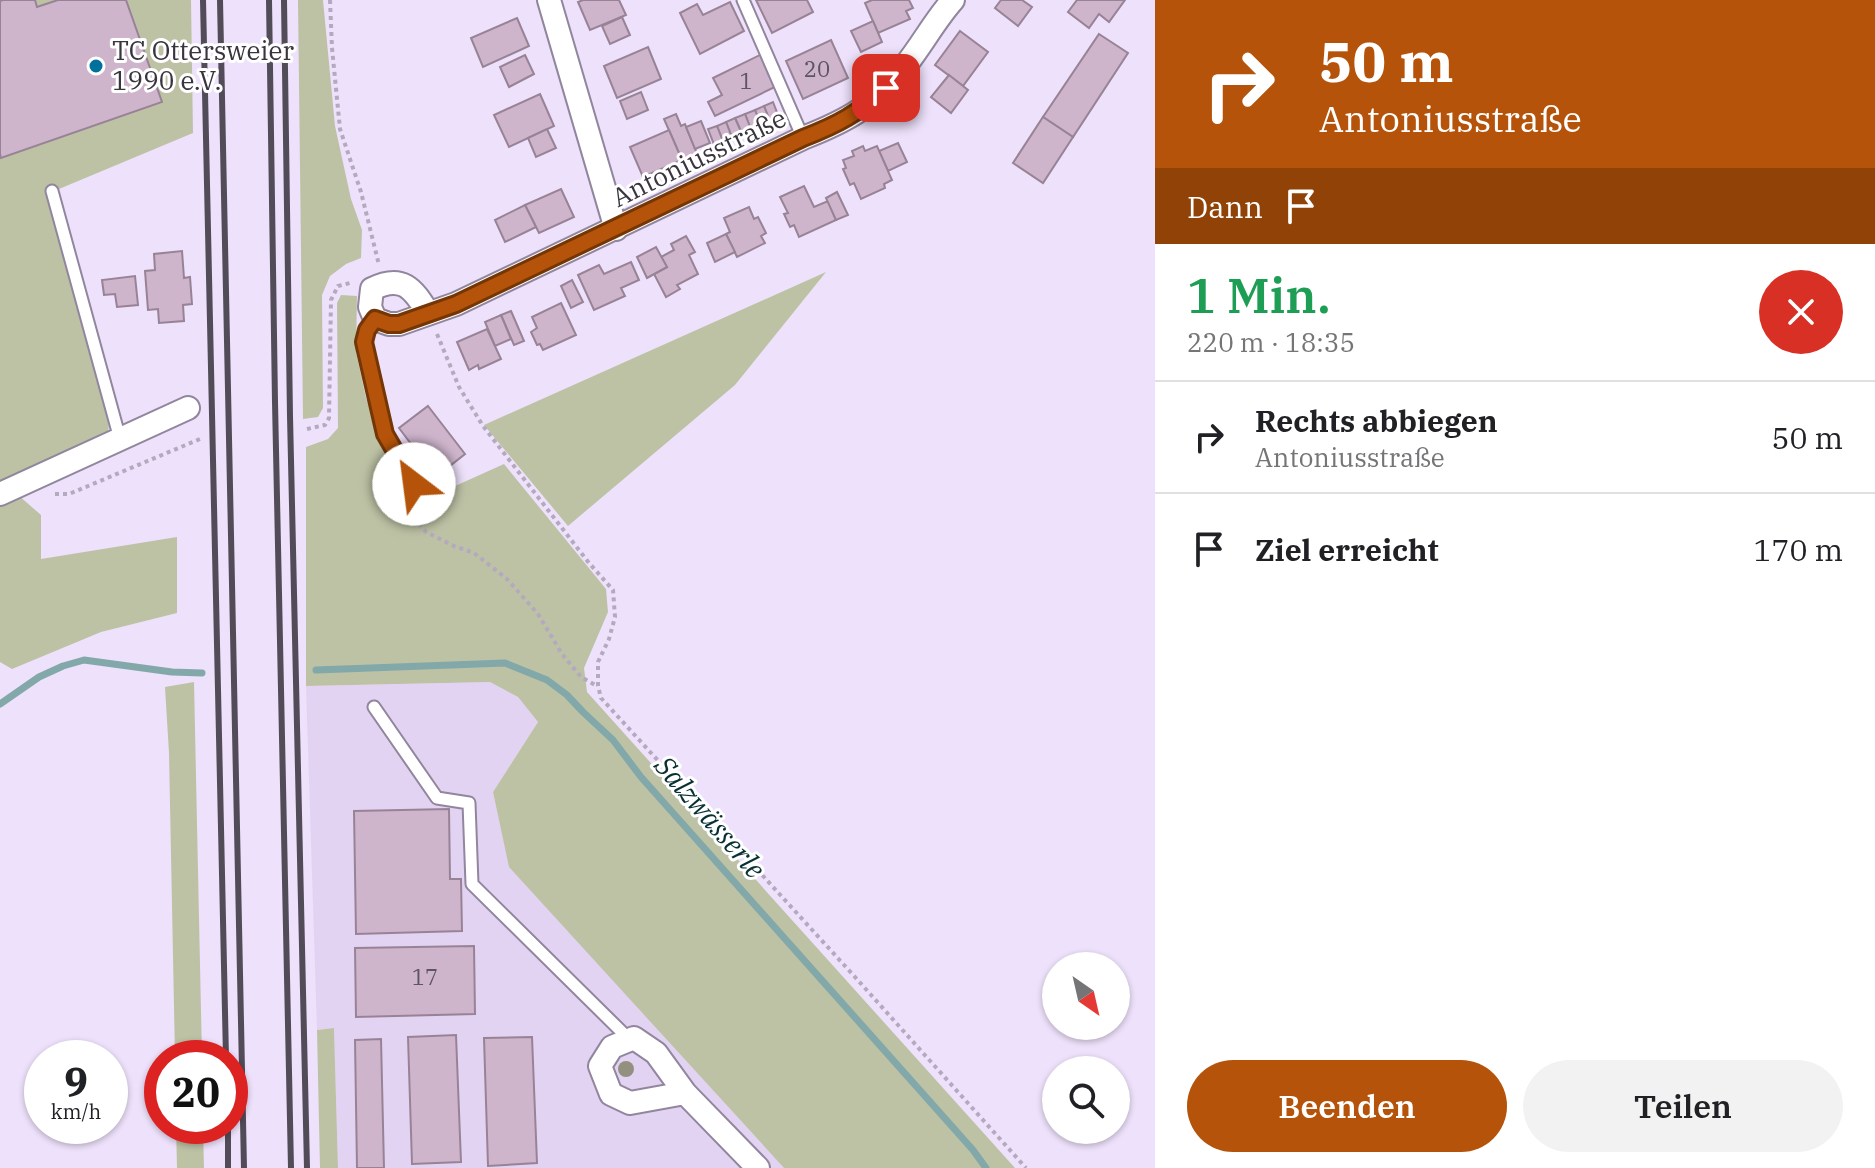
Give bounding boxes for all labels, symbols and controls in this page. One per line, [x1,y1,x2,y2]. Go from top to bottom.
text: 50 m [1319,25,1454,97]
icon: right [1187,32,1291,136]
place label: TC Ottersweier 1990 e.V. [112,33,294,97]
house number: 20 [804,54,830,83]
pin [852,54,920,122]
marker: TC Ottersweier 1990 e.V. [87,57,105,75]
house number: 1 [739,66,753,95]
icon: arrive [864,66,908,110]
text: Antoniusstraße [1319,95,1582,142]
street label: Antoniusstraße [606,100,791,214]
icon: arrive [1279,184,1323,228]
text: Dann [1187,187,1263,226]
text: 1 Min. [1187,264,1331,326]
button: close [1759,270,1843,354]
text: 220 m · 18:35 [1187,325,1355,359]
text: Rechts abbiegen [1255,401,1498,440]
icon: right [1187,415,1231,459]
text: 50 m [1771,418,1843,457]
text: Antoniusstraße [1255,440,1445,474]
position arrow [372,442,456,526]
icon: arrive [1187,527,1231,571]
text: Ziel erreicht [1255,530,1439,569]
text: 170 m [1753,530,1843,569]
water label: Salzwässerle [646,747,774,886]
north arrow [1042,952,1130,1040]
map controls [1042,952,1130,1144]
house number: 17 [412,962,438,991]
speed limit sign: 20 [144,1040,248,1144]
text: 9 [64,1056,88,1108]
button: search [1042,1056,1130,1144]
button: Beenden [1187,1060,1507,1152]
button: Teilen [1523,1060,1843,1152]
text: km/h [51,1098,101,1125]

